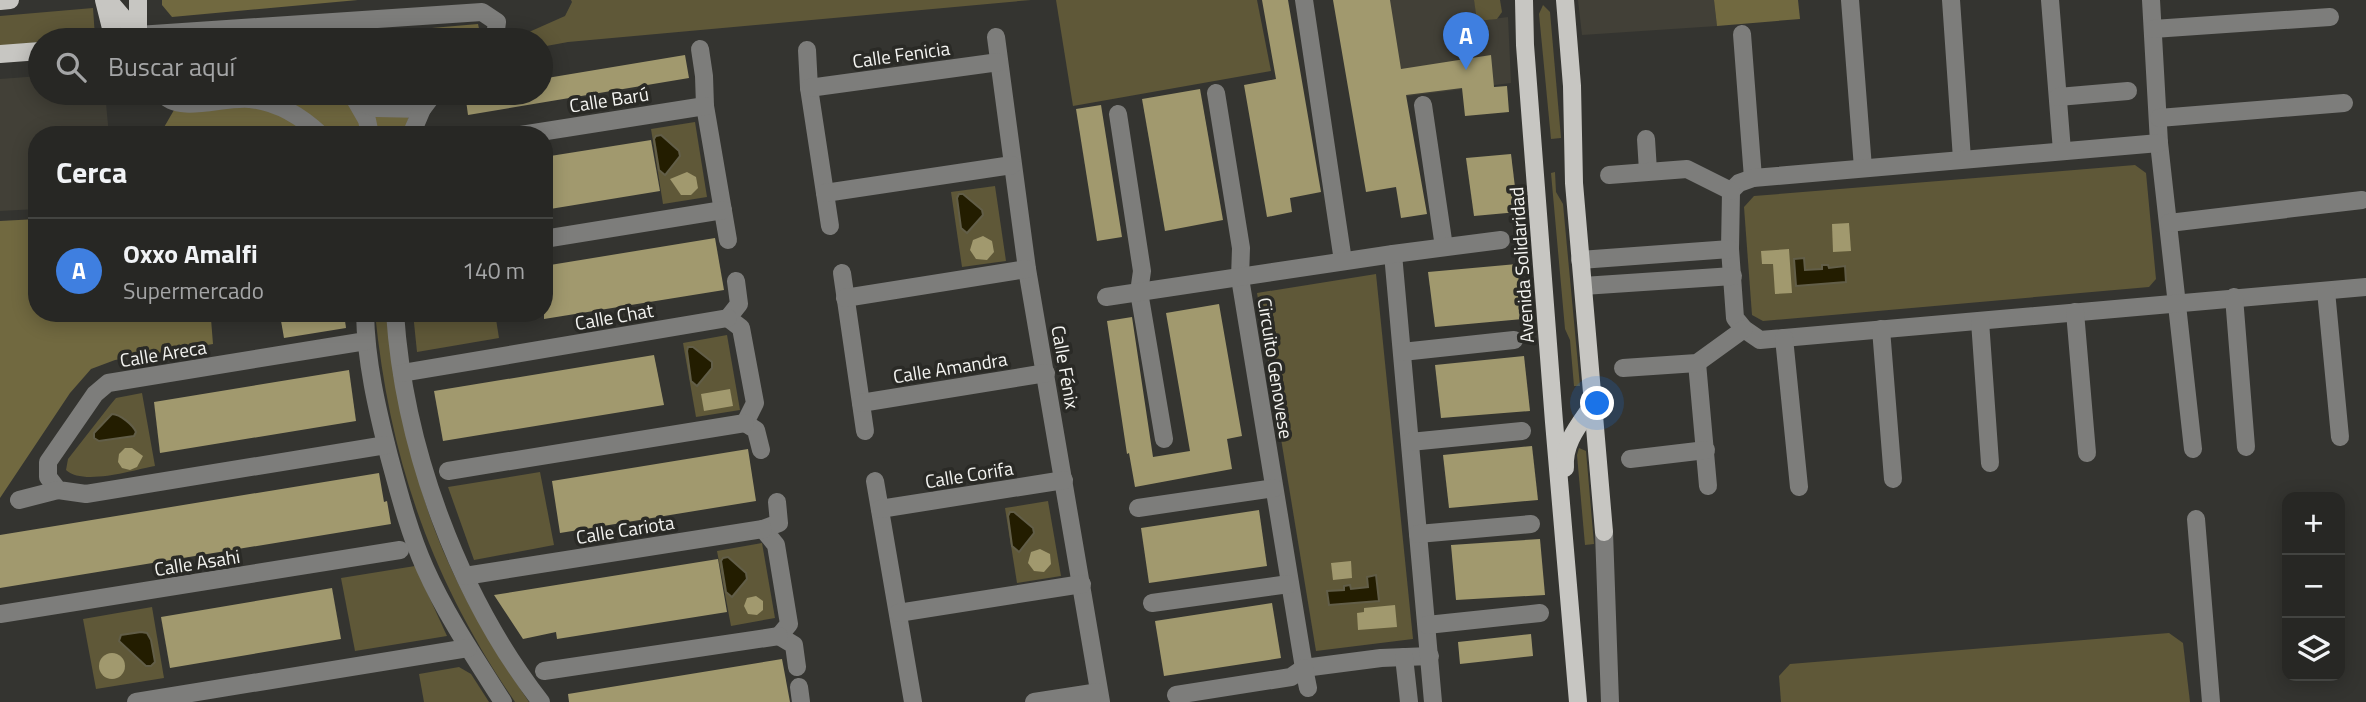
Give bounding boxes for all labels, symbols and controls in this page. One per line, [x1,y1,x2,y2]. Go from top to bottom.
pin: A [1443,12,1489,70]
search box [28,28,553,105]
street label: Calle Fenicia [850,33,952,75]
text: Buscar aquí [108,47,235,86]
icon: search [52,48,90,86]
street label: Calle Barú [567,78,651,120]
text: Cerca [56,149,127,195]
street label: Avenida Solidaridad [1501,186,1541,344]
text: Oxxo Amalfi [123,234,258,273]
text: A [72,253,86,288]
text: 140 m [462,253,525,288]
text: Supermercado [123,273,264,308]
street label: Calle Chat [573,295,656,337]
street label: Circuito Genovese [1251,295,1301,441]
street label: Calle Fénix [1044,323,1088,412]
street label: Calle Areca [118,332,209,374]
street label: Calle Amandra [891,344,1010,390]
your location [1580,386,1614,420]
street label: Calle Corifa [923,453,1016,495]
map controls [2282,492,2345,681]
button: + [2282,492,2345,555]
street label: Calle Cariota [574,507,677,551]
street label: Calle Asahi [152,541,242,583]
button: − [2282,555,2345,618]
button: layers [2282,618,2345,681]

